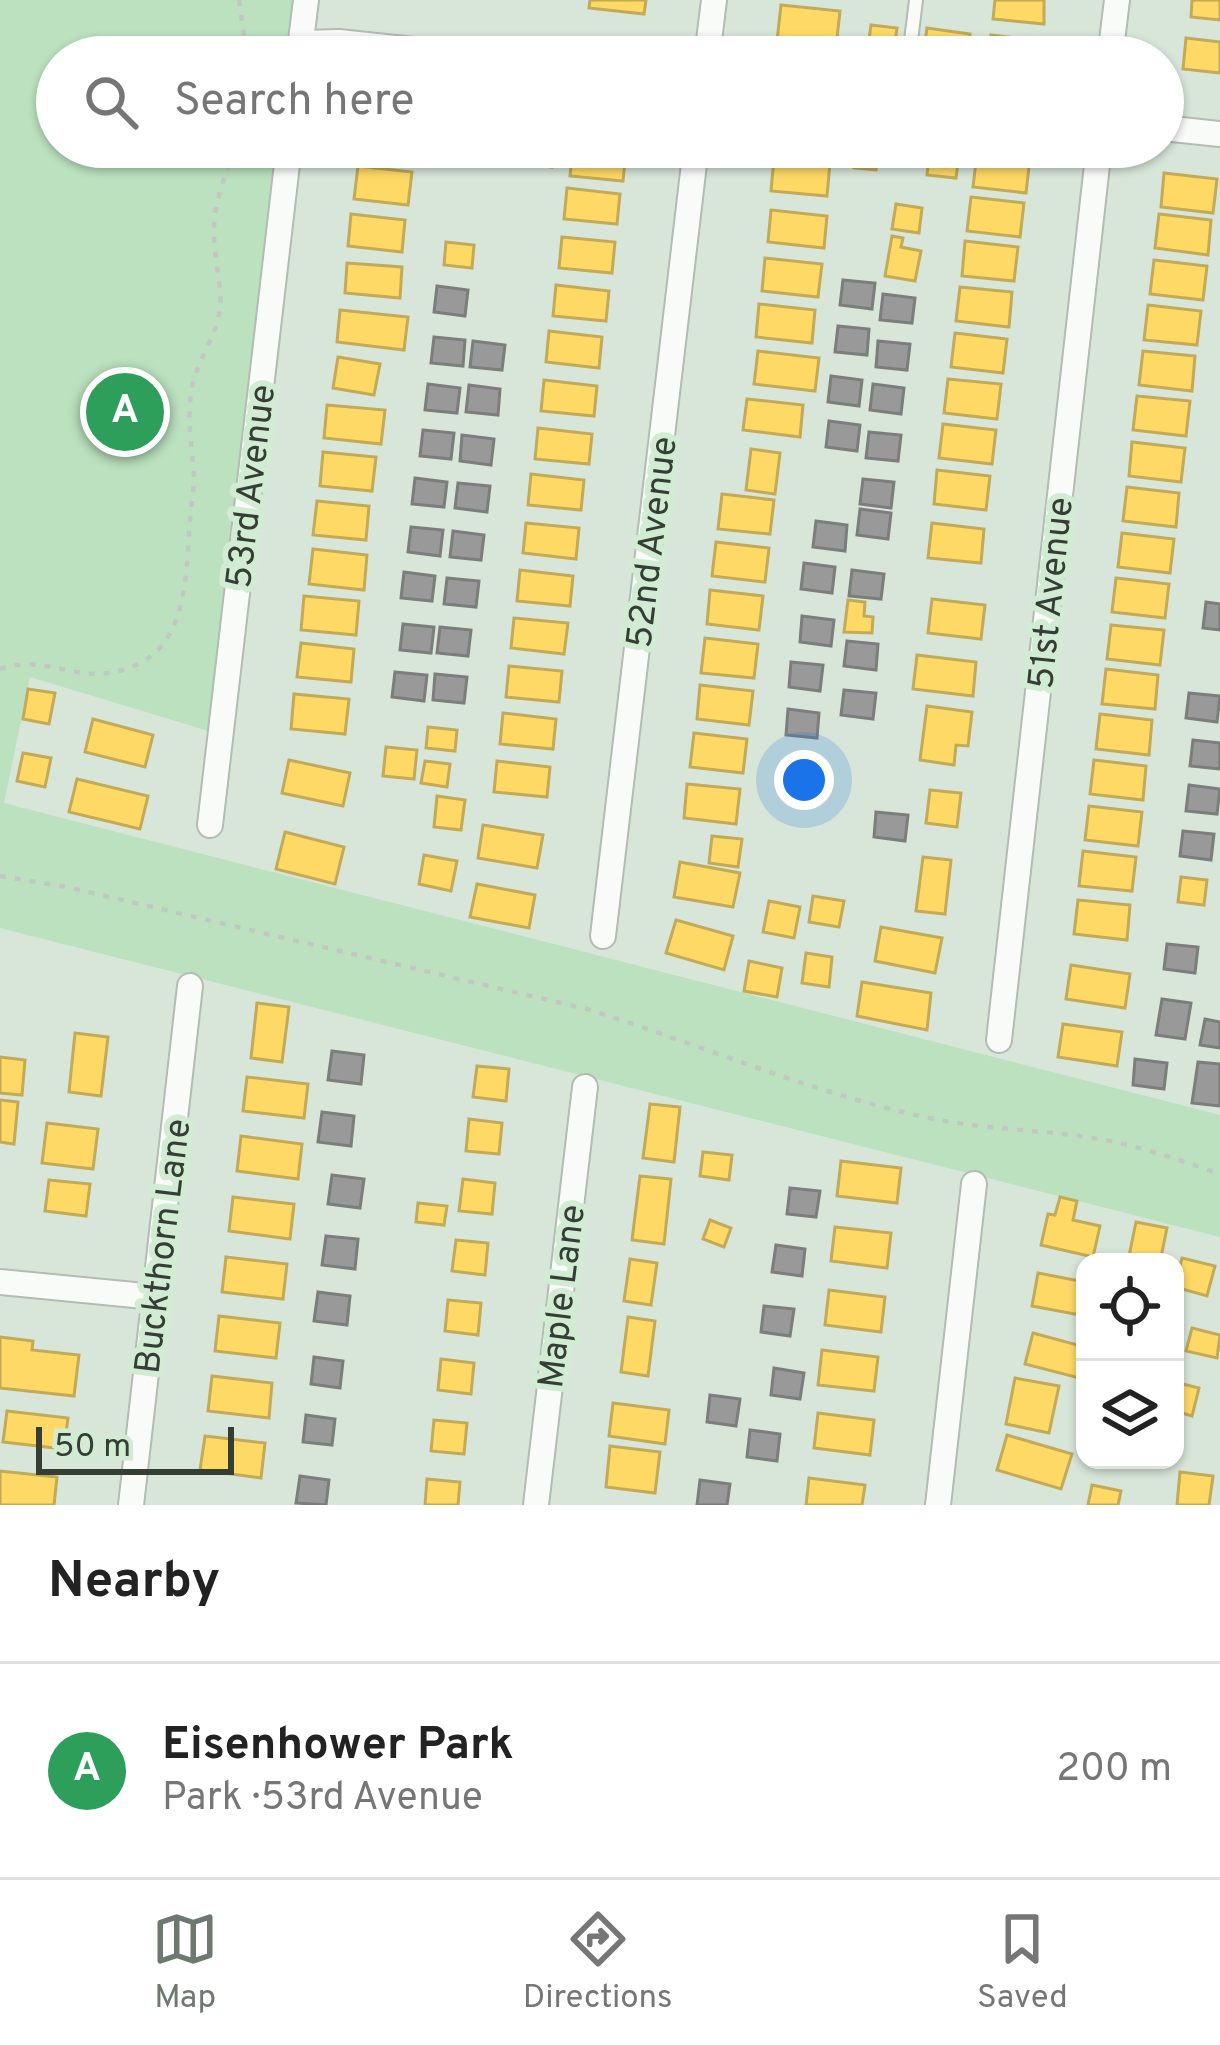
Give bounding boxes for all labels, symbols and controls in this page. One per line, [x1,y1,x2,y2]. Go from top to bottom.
search box [36,36,1184,168]
icon: search [78,69,144,135]
text: Search here [174,74,414,131]
pin: A [86,367,164,457]
street label: 53rd Avenue [218,382,288,591]
street label: 52nd Avenue [618,434,690,651]
street label: 51st Avenue [1020,495,1086,692]
your location [774,750,834,810]
street label: Buckthorn Lane [127,1116,203,1376]
street label: Maple Lane [530,1202,598,1391]
map controls [1076,1253,1184,1469]
button: locate [1076,1253,1184,1361]
button: layers [1076,1361,1184,1469]
scale bar [36,1421,234,1474]
text: 50 m [54,1427,131,1469]
text: Nearby [48,1551,220,1616]
text: Eisenhower Park [162,1718,514,1775]
text: A [73,1746,101,1795]
text: 200 m [1056,1746,1172,1795]
text: Park · 53rd Avenue [162,1775,483,1824]
tab: Map [152,1906,218,2020]
tab: Directions [523,1906,673,2020]
tab: Saved [977,1906,1068,2020]

